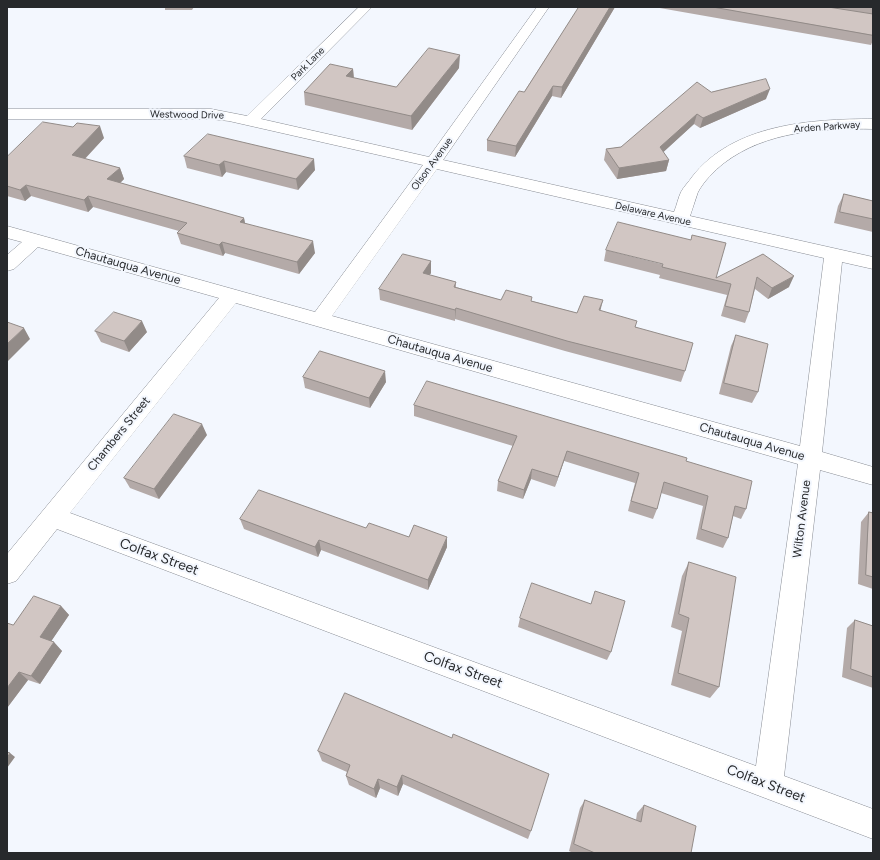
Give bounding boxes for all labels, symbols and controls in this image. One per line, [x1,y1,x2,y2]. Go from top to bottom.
street label: Park Lane [289,45,327,83]
street label: Westwood Drive [150,108,224,122]
street label: Arden Parkway [793,119,861,135]
street label: Olson Avenue [409,135,455,193]
street label: Delaware Avenue [614,199,692,229]
street label: Chautauqua Avenue [74,244,182,288]
street label: Chautauqua Avenue [386,332,494,376]
street label: Chambers Street [85,394,153,474]
street label: Chautauqua Avenue [698,420,806,464]
street label: Wilton Avenue [790,479,814,559]
street label: Colfax Street [117,535,201,579]
street label: Colfax Street [421,648,505,692]
street label: Colfax Street [724,761,808,807]

